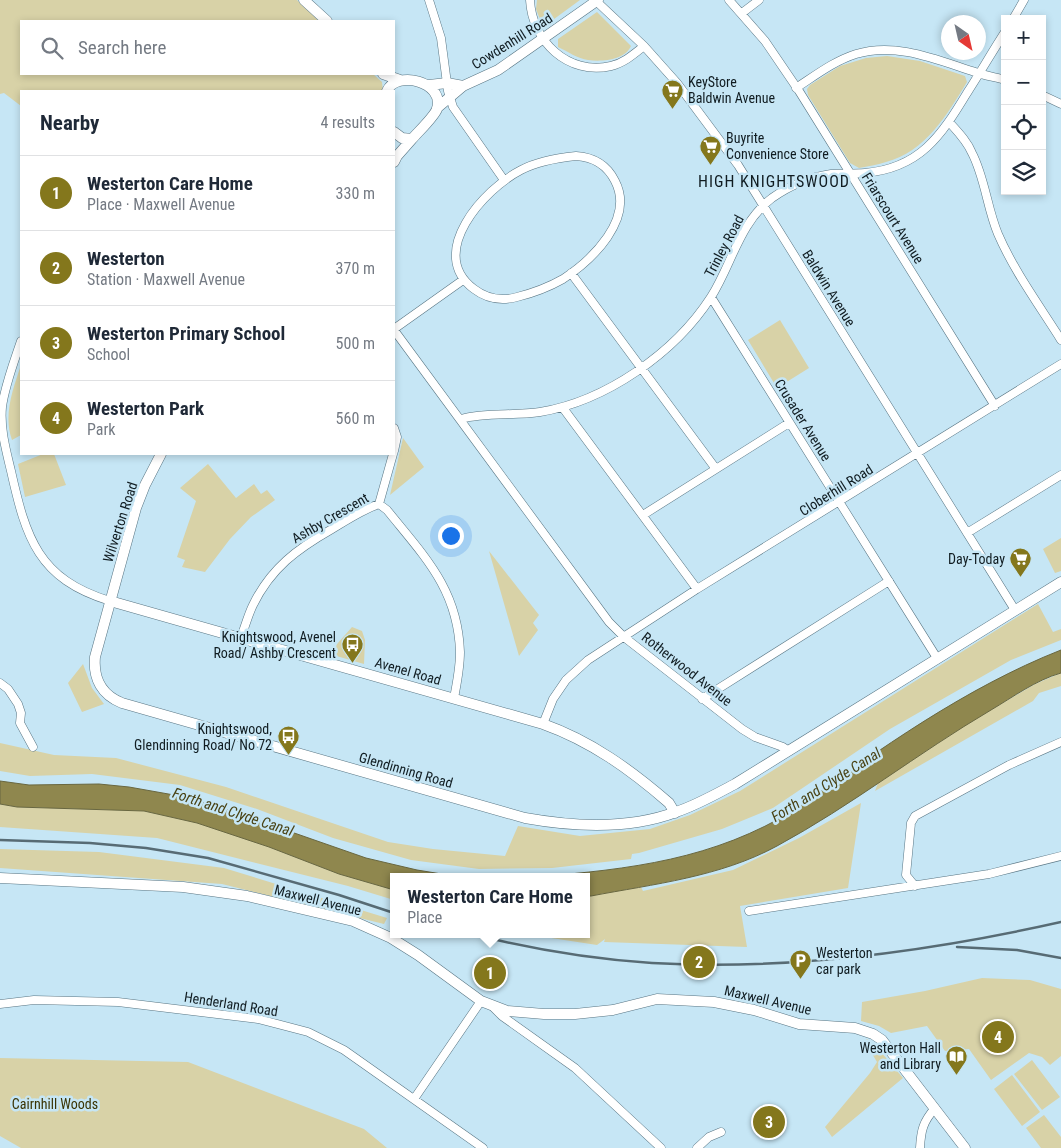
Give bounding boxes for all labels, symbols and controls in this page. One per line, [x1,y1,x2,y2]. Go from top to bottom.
street label: Cowdenhill Road [469,10,555,72]
north arrow [941,15,986,60]
map controls [1001,15,1046,195]
button: + [1001,15,1046,60]
search box [20,20,395,75]
icon: search [38,34,66,62]
text: Search here [78,36,166,59]
button: − [1001,60,1046,105]
place label: KeyStore Baldwin Avenue [688,74,776,106]
supermarket icon: KeyStore Baldwin Avenue [660,78,684,109]
button: locate [1001,105,1046,150]
text: Nearby [40,111,99,135]
text: 4 results [320,113,375,132]
place label: Buyrite Convenience Store [726,130,829,162]
supermarket icon: Buyrite Convenience Store [698,134,722,165]
button: layers [1001,150,1046,195]
street label: Friarscourt Avenue [859,170,928,267]
text: Westerton Care Home [87,172,253,195]
district label: HIGH KNIGHTSWOOD [698,172,850,191]
text: 1 [52,184,60,203]
text: 330 m [336,184,375,203]
text: Place · Maxwell Avenue [87,195,235,214]
street label: Trinley Road [701,212,747,280]
text: Westerton [87,247,165,270]
street label: Baldwin Avenue [799,247,859,330]
text: 2 [52,259,60,278]
text: 370 m [336,259,375,278]
text: Station · Maxwell Avenue [87,270,245,289]
text: Westerton Primary School [87,322,285,345]
text: 3 [52,334,60,353]
text: 500 m [336,334,375,353]
text: School [87,345,130,364]
street label: Crusader Avenue [771,376,835,464]
text: Westerton Park [87,397,204,420]
text: 4 [52,409,60,428]
text: 560 m [336,409,375,428]
text: Park [87,420,116,439]
street label: Cloberhill Road [796,461,876,519]
street label: Wilverton Road [100,480,140,564]
street label: Ashby Crescent [289,490,371,546]
your location [438,523,464,549]
supermarket icon: Day-Today [1009,547,1033,578]
place label: Day-Today [948,551,1005,567]
place label: Knightswood, Avenel Road/ Ashby Crescent [213,629,336,661]
street label: Rotherwood Avenue [639,629,736,709]
bus stop icon: Knightswood, Avenel Road/ Ashby Crescent [340,633,364,664]
street label: Avenel Road [373,654,443,688]
place label: Knightswood, Glendinning Road/ No 72 [134,721,272,753]
bus stop icon: Knightswood, Glendinning Road/ No 72 [276,725,300,756]
water label: Forth and Clyde Canal [768,744,885,826]
street label: Glendinning Road [357,749,455,791]
water label: Forth and Clyde Canal [170,784,296,840]
popup [390,873,590,938]
street label: Maxwell Avenue [273,881,364,919]
text: Westerton Care Home [407,885,573,908]
text: Place [407,908,442,927]
pin: 2 [683,943,715,981]
place label: Westerton car park [816,945,873,977]
parking icon: Westerton car park [788,949,812,980]
pin: 1 [474,954,506,992]
street label: Maxwell Avenue [723,982,814,1018]
street label: Henderland Road [183,989,279,1019]
pin: 4 [982,1018,1014,1056]
place label: Westerton Hall and Library [859,1040,941,1072]
library icon: Westerton Hall and Library [945,1044,969,1075]
park label: Cairnhill Woods [12,1096,98,1112]
pin: 3 [753,1103,785,1141]

